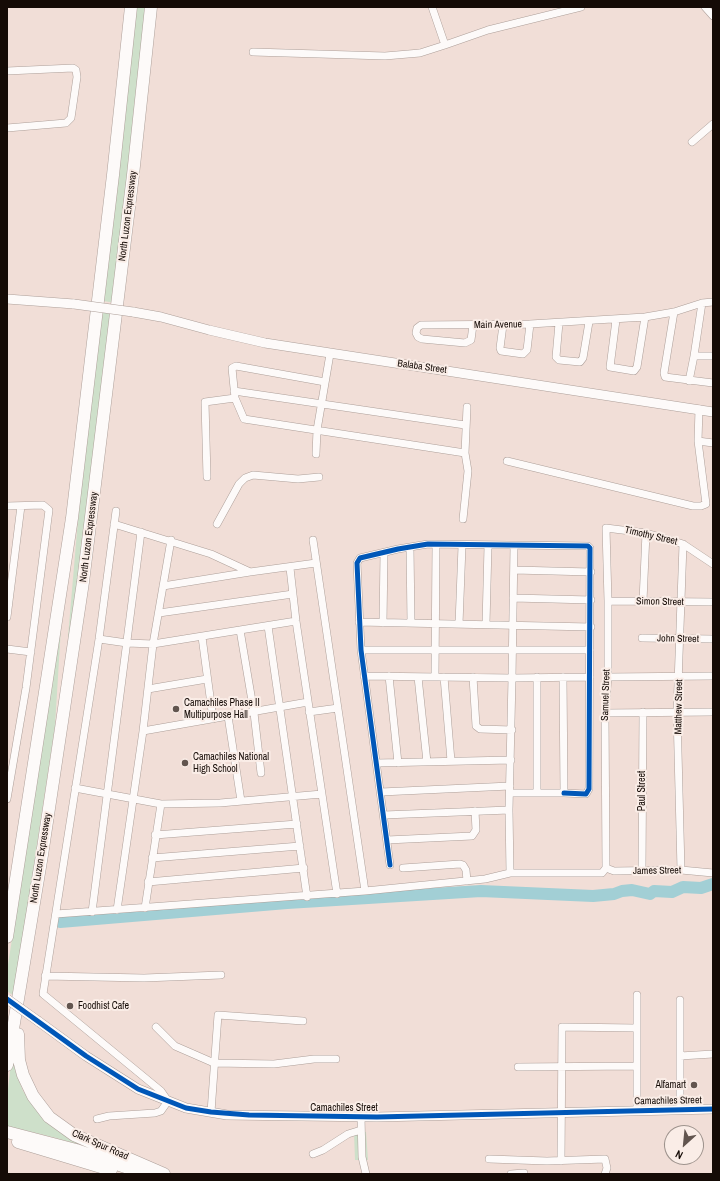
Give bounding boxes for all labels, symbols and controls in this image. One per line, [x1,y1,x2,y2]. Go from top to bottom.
street label: North Luzon Expressway [116,170,140,262]
street label: Main Avenue [474,319,522,331]
street label: Balaba Street [397,358,447,376]
street label: North Luzon Expressway [77,491,101,583]
street label: Timothy Street [624,524,678,548]
street label: Simon Street [636,596,684,608]
street label: John Street [657,633,699,645]
street label: Samuel Street [599,669,613,721]
street label: Matthew Street [673,679,685,735]
place label: Camachiles Phase II Multipurpose Hall [184,697,260,720]
marker: Camachiles Phase II Multipurpose Hall [171,704,181,714]
place label: Camachiles National High School [193,751,269,774]
marker: Camachiles National High School [180,758,190,768]
street label: Paul Street [636,771,648,811]
street label: North Luzon Expressway [28,812,54,904]
street label: James Street [633,865,681,877]
place label: Foodhist Cafe [78,1000,129,1012]
marker: Foodhist Cafe [65,1001,75,1011]
place label: Alfamart [655,1079,686,1091]
marker: Alfamart [689,1080,699,1090]
street label: Camachiles Street [634,1094,702,1108]
street label: Camachiles Street [310,1102,378,1114]
north arrow [664,1125,704,1165]
street label: Clark Spur Road [70,1127,130,1163]
text: N [673,1147,685,1163]

